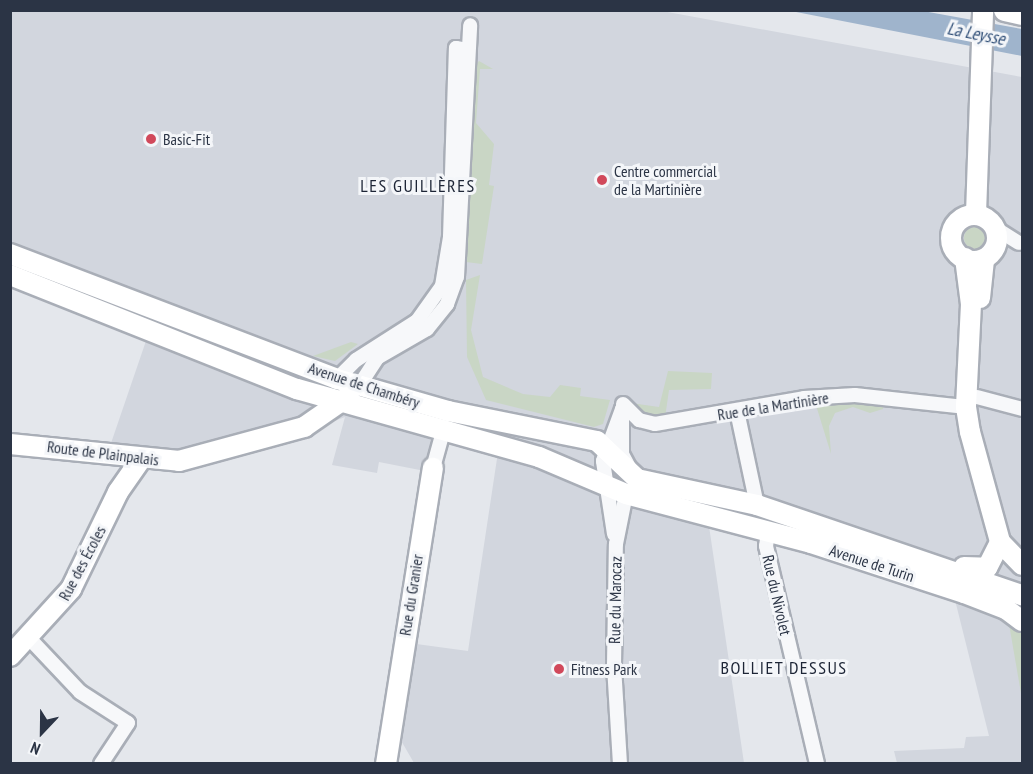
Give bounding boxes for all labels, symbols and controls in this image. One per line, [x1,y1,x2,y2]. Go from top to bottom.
water label: La Leysse [945,18,1007,50]
place label: Basic-Fit [163,129,210,149]
marker: Basic-Fit [144,132,158,146]
place label: Centre commercial de la Martinière [614,161,717,199]
marker: Centre commercial de la Martinière [595,173,609,187]
district label: LES GUILLÈRES [360,175,476,197]
street label: Avenue de Chambéry [306,358,422,412]
street label: Rue de la Martinière [716,388,830,424]
street label: Route de Plainpalais [46,437,160,469]
street label: Rue des Écoles [54,522,110,604]
street label: Avenue de Turin [827,540,917,586]
street label: Rue du Granier [395,553,427,637]
street label: Rue du Nivolet [758,553,796,637]
street label: Rue du Marocaz [605,556,625,644]
district label: BOLLIET DESSUS [720,657,848,679]
place label: Fitness Park [571,659,637,679]
marker: Fitness Park [552,662,566,676]
north arrow [12,702,72,762]
text: N [28,738,43,760]

